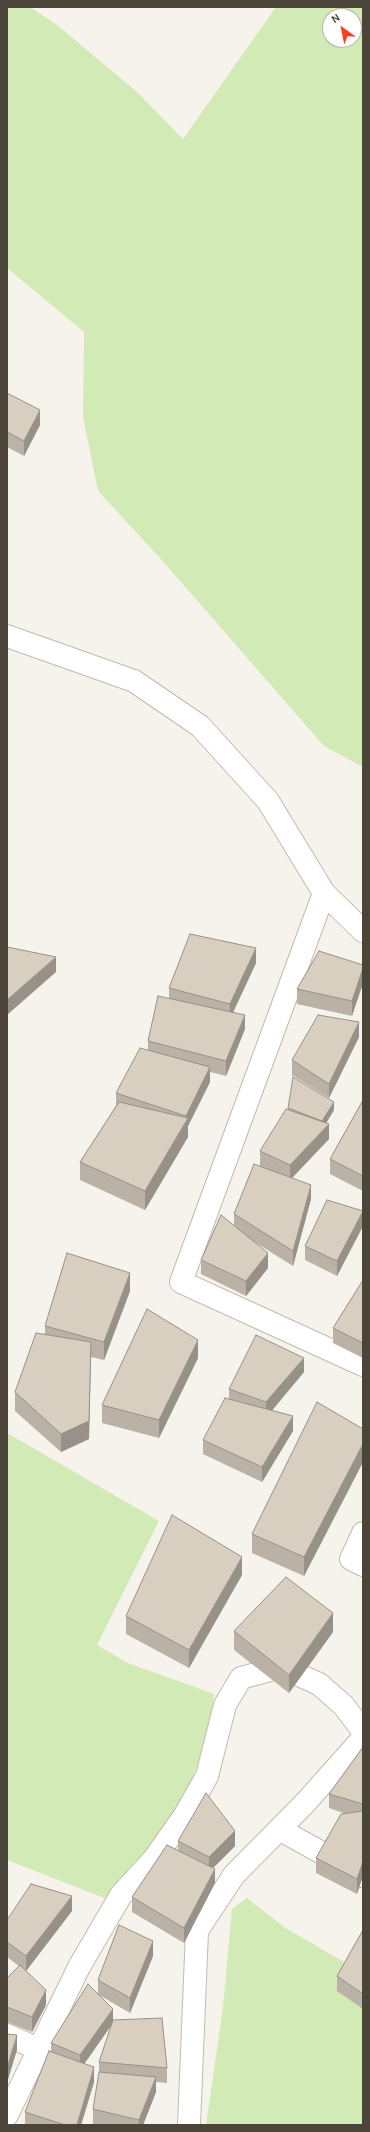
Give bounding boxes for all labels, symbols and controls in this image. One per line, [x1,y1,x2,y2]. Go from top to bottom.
north arrow [322,8,362,48]
text: N [329,11,343,26]

